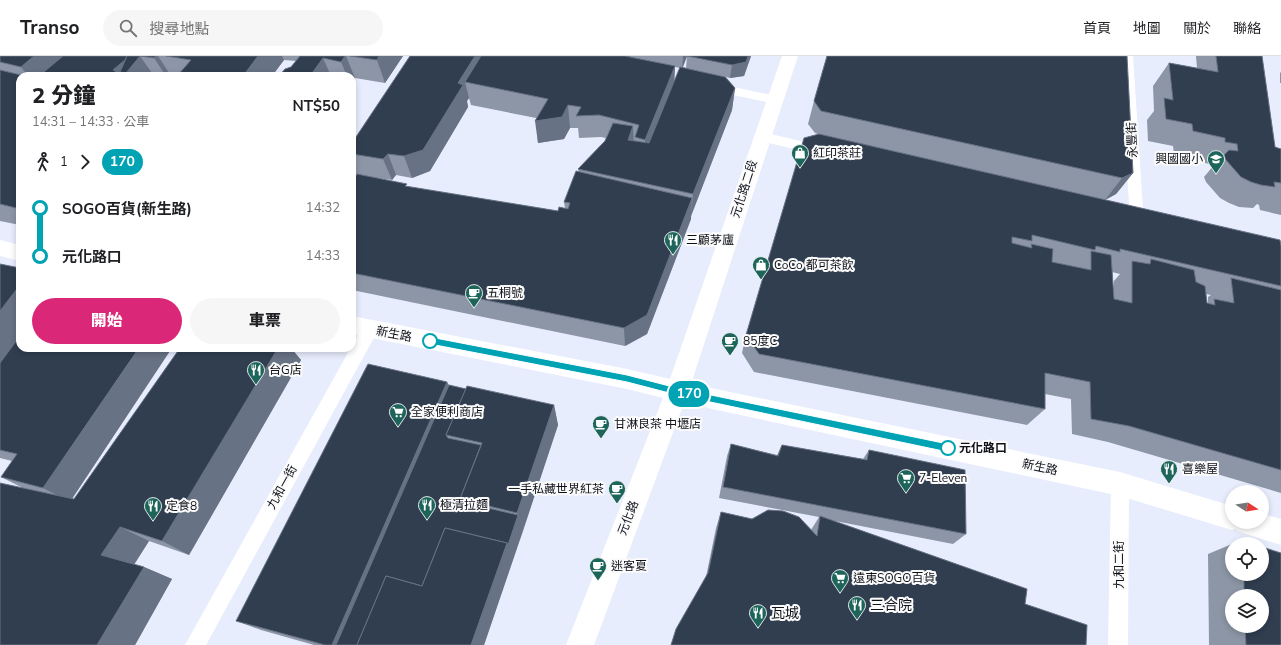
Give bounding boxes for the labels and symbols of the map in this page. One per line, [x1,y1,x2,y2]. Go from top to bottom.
street label: 永豐街 [1123,122,1141,158]
shop icon: 紅印茶莊 [790,143,810,168]
place label: 紅印茶莊 [813,145,861,161]
school or university icon: 興國國小 [1206,149,1226,174]
place label: 興國國小 [1155,151,1203,167]
street label: 元化路二段 [727,158,761,220]
restaurant icon: 三顧茅廬 [663,230,683,255]
place label: 三顧茅廬 [686,232,734,248]
shop icon: CoCo 都可茶飲 [751,255,771,280]
place label: CoCo 都可茶飲 [774,257,854,273]
cafe icon: 五桐號 [464,283,484,308]
place label: 五桐號 [487,285,523,301]
street label: 新生路 [375,323,413,345]
cafe icon: 85度C [720,331,740,356]
unlabelled marker [422,333,438,349]
place label: 85度C [743,333,777,349]
restaurant icon: 台G店 [246,360,266,385]
place label: 台G店 [269,362,302,378]
line badge: 170 [666,381,712,407]
supermarket icon: 全家便利商店 [388,402,408,427]
place label: 全家便利商店 [411,404,483,420]
cafe icon: 甘淋良茶 中壢店 [591,414,611,439]
place label: 甘淋良茶 中壢店 [614,416,701,432]
marker: 元化路口 [940,440,956,456]
place label: 元化路口 [959,440,1007,456]
street label: 新生路 [1021,455,1059,479]
restaurant icon: 喜樂屋 [1159,459,1179,484]
place label: 喜樂屋 [1182,461,1218,477]
street label: 九和一街 [263,462,301,512]
supermarket icon: 7-Eleven [896,468,916,493]
place label: 7-Eleven [919,470,967,486]
cafe icon: 一手私藏世界紅茶 [607,479,627,504]
place label: 一手私藏世界紅茶 [508,481,604,497]
north arrow [1225,485,1269,529]
restaurant icon: 極清拉麵 [417,495,437,520]
restaurant icon: 定食8 [143,496,163,521]
place label: 極清拉麵 [440,497,488,513]
place label: 定食8 [166,498,197,514]
street label: 元化路 [614,498,642,538]
street label: 九和二街 [1111,541,1127,589]
cafe icon: 迷客夏 [588,556,608,581]
place label: 迷客夏 [611,558,647,574]
supermarket icon: 遠東SOGO百貨 [830,568,850,593]
place label: 遠東SOGO百貨 [853,570,936,586]
restaurant icon: 三合院 [847,595,867,620]
place label: 三合院 [870,596,912,615]
restaurant icon: 瓦城 [748,603,768,628]
place label: 瓦城 [771,604,799,623]

